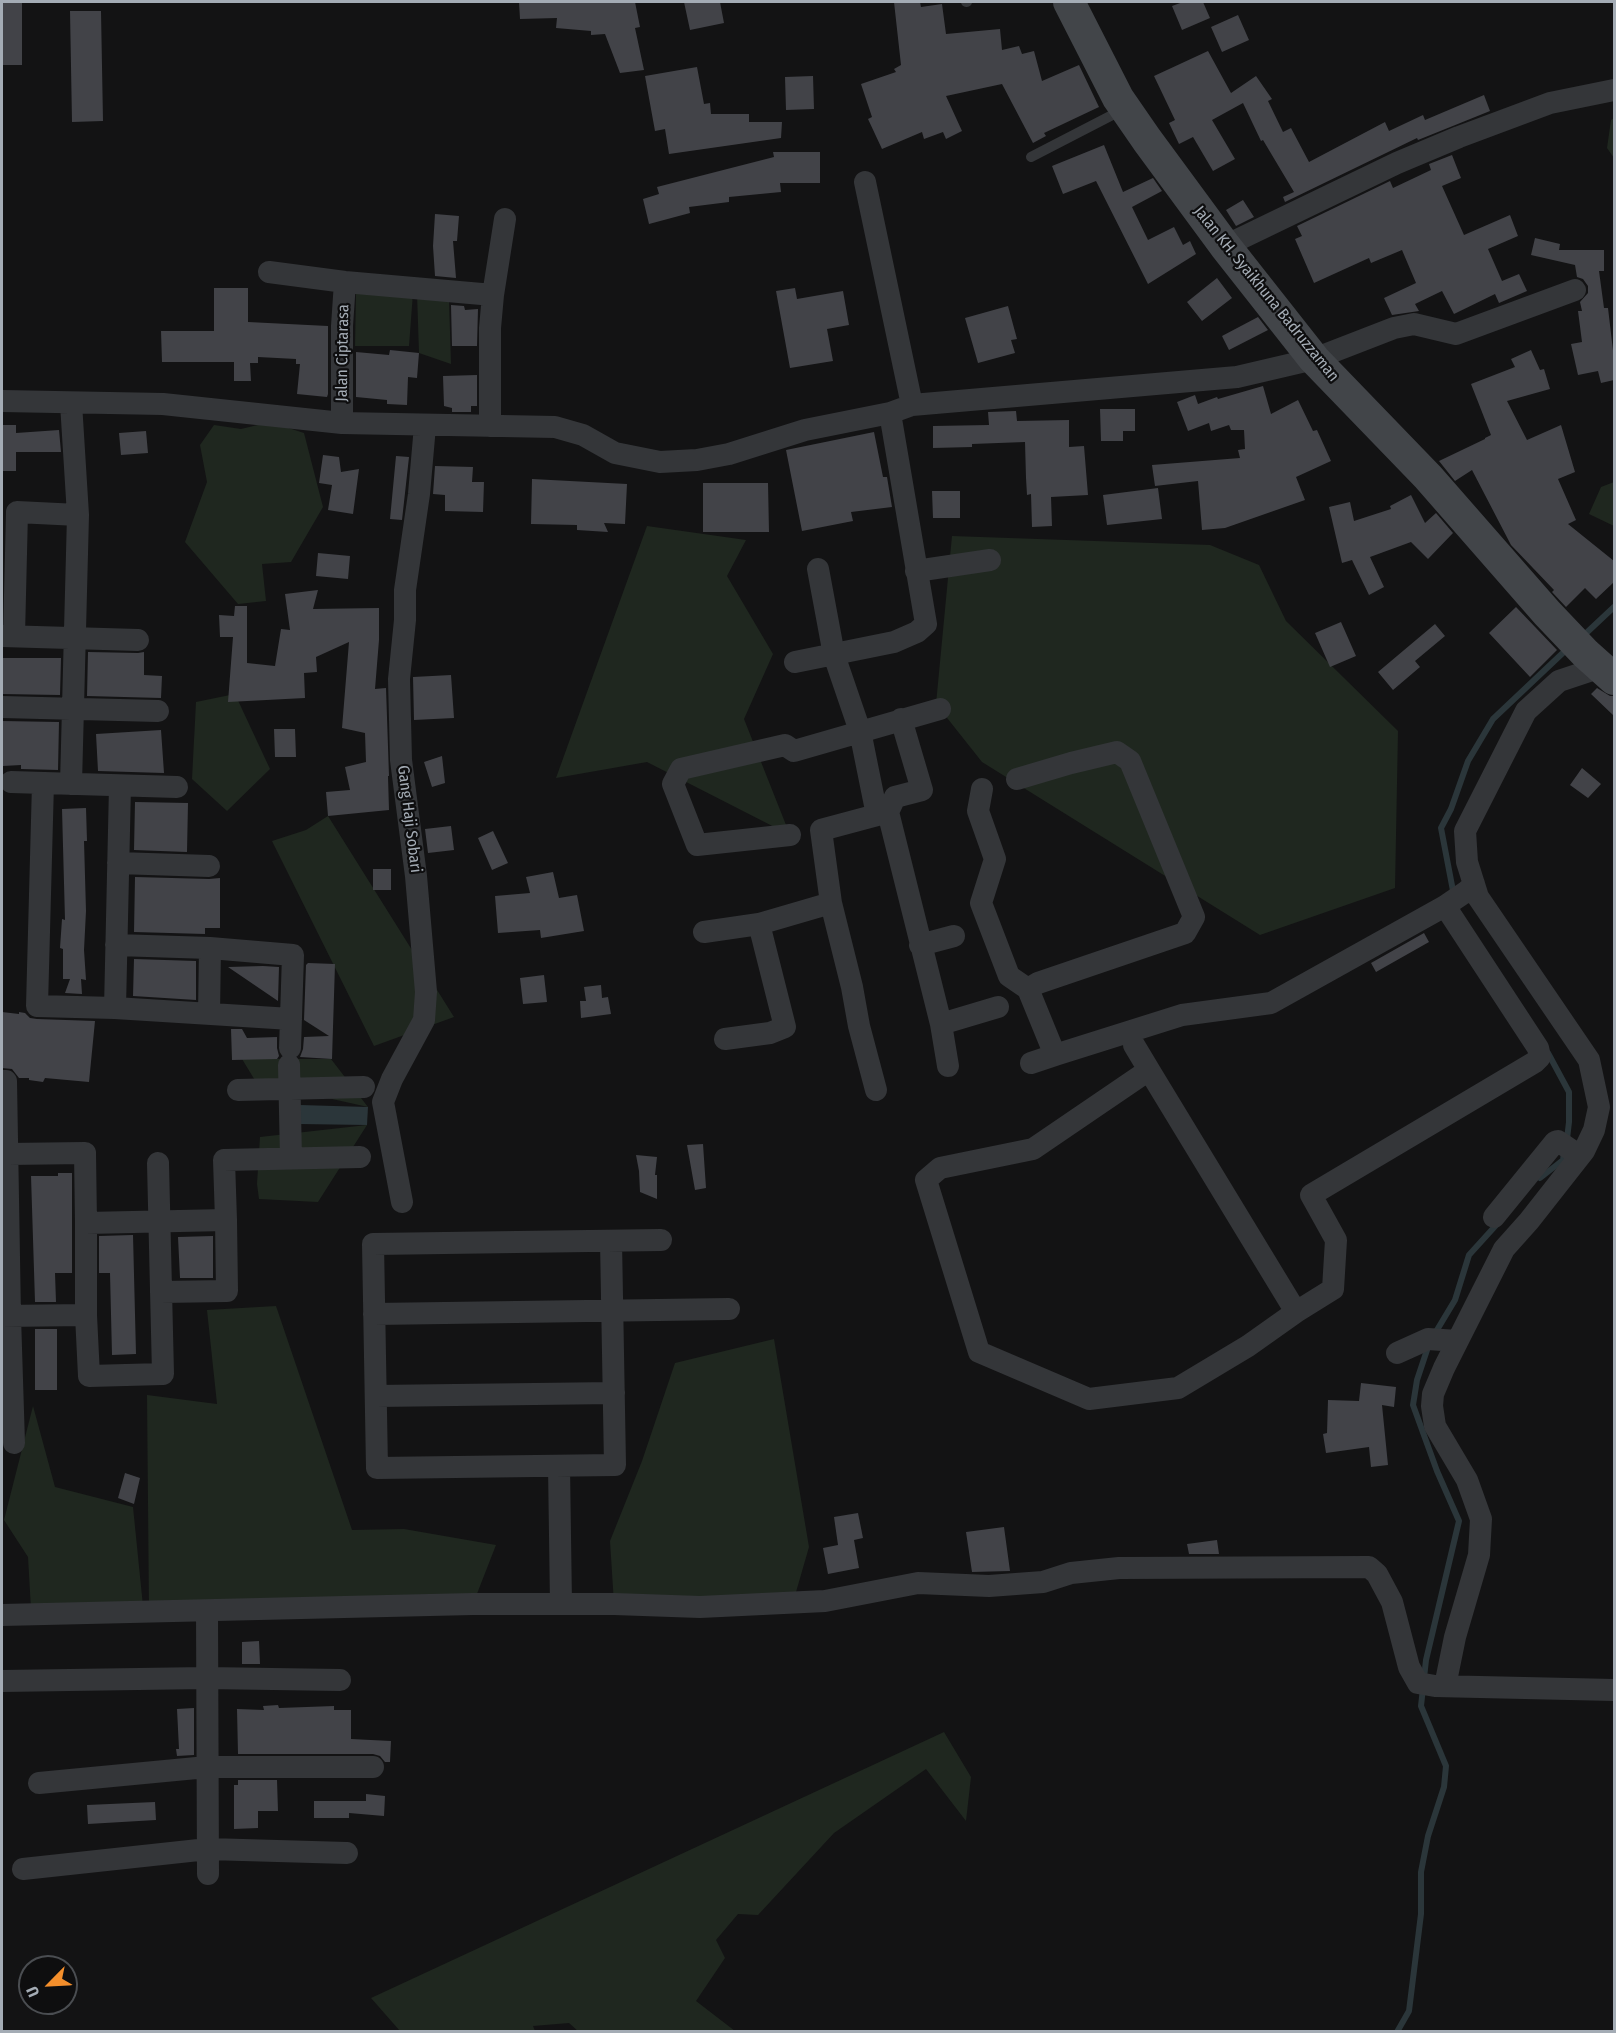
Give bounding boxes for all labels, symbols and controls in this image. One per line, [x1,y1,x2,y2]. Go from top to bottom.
street label: Jalan KH. Syaikhuna Badruzzaman [1189,202,1343,386]
street label: Jalan Ciptarasa [333,304,353,402]
street label: Gang Haji Sobari [393,764,425,874]
north arrow [18,1955,78,2015]
text: U [22,1984,44,2000]

